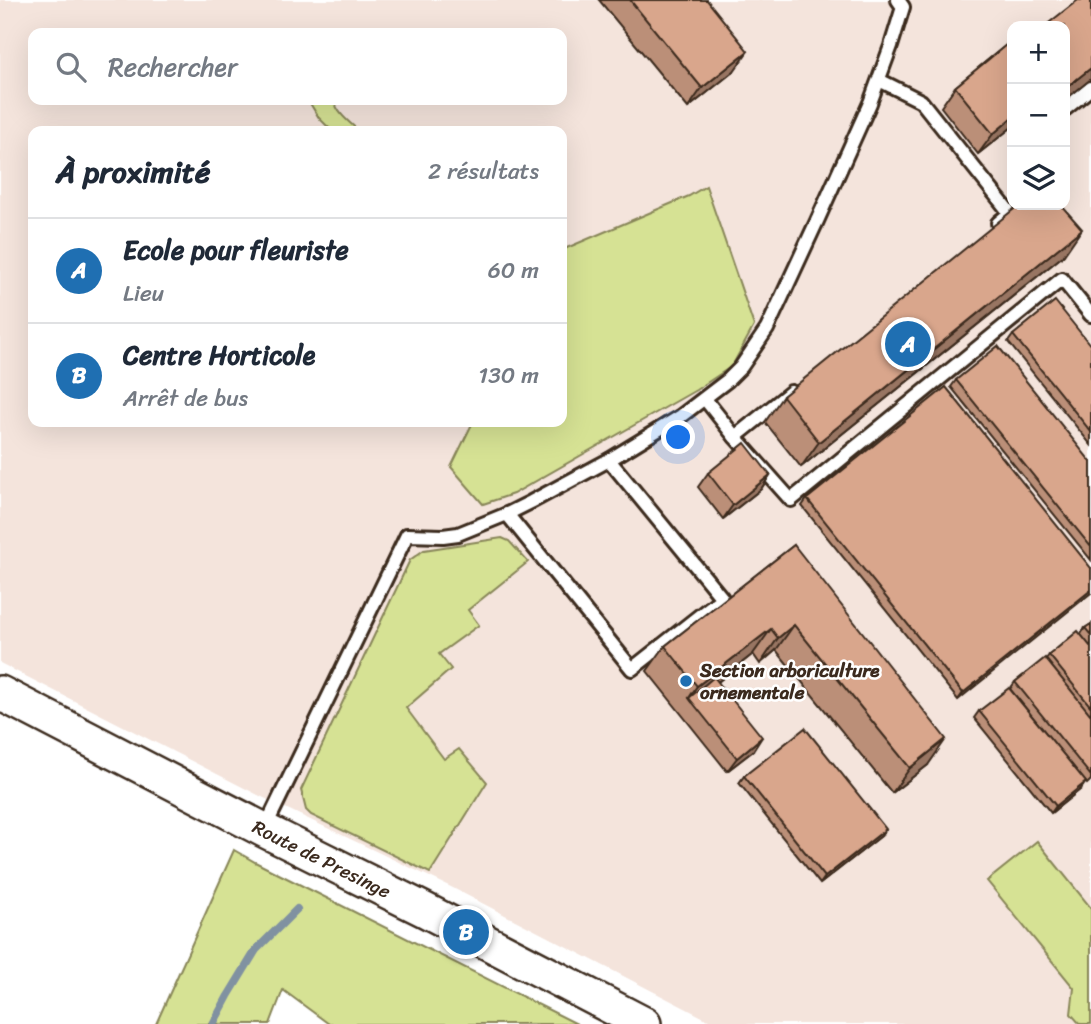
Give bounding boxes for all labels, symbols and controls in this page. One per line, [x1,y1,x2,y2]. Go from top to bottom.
map controls [1007,21,1070,210]
button: + [1007,21,1070,84]
search box [28,28,567,105]
text: Rechercher [108,44,238,90]
icon: search [52,48,90,86]
button: − [1007,84,1070,147]
text: À proximité [56,145,210,199]
button: layers [1007,147,1070,210]
text: 2 résultats [428,151,539,192]
text: Ecole pour fleuriste [123,227,349,273]
text: A [71,250,87,291]
text: 60 m [488,250,539,291]
text: Lieu [123,273,164,314]
pin: A [885,318,931,370]
text: Centre Horticole [123,332,315,378]
text: B [72,355,86,396]
text: 130 m [478,355,539,396]
text: Arrêt de bus [123,378,248,419]
your location [661,420,695,454]
place label: Section arboriculture ornementale [699,654,880,709]
marker: Section arboriculture ornementale [678,673,694,689]
street label: Route de Presinge [247,810,397,907]
pin: B [443,906,489,958]

